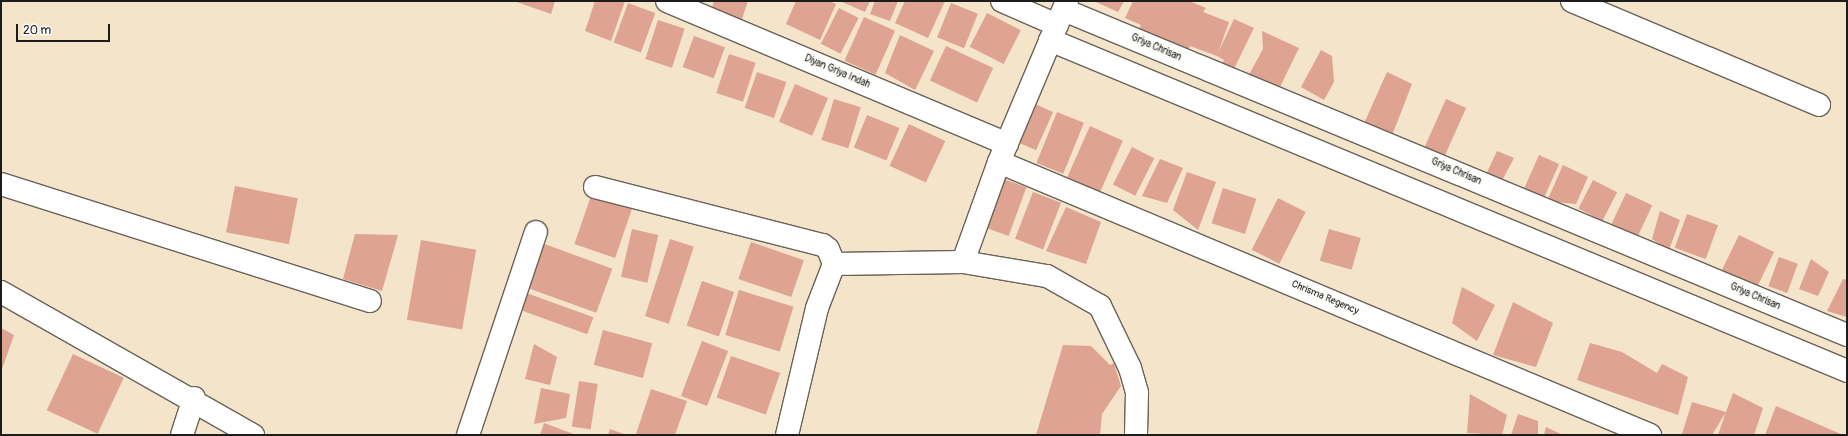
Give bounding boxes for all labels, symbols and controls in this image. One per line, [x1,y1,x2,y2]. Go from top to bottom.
scale bar [18,16,112,42]
text: 20 m [23,23,51,38]
street label: Griya Chrisan [1129,32,1183,64]
street label: Diyan Griya Indah [802,53,872,91]
street label: Griya Chrisan [1429,156,1483,188]
street label: Chrisma Regency [1290,278,1360,318]
street label: Griya Chrisan [1728,281,1782,313]

